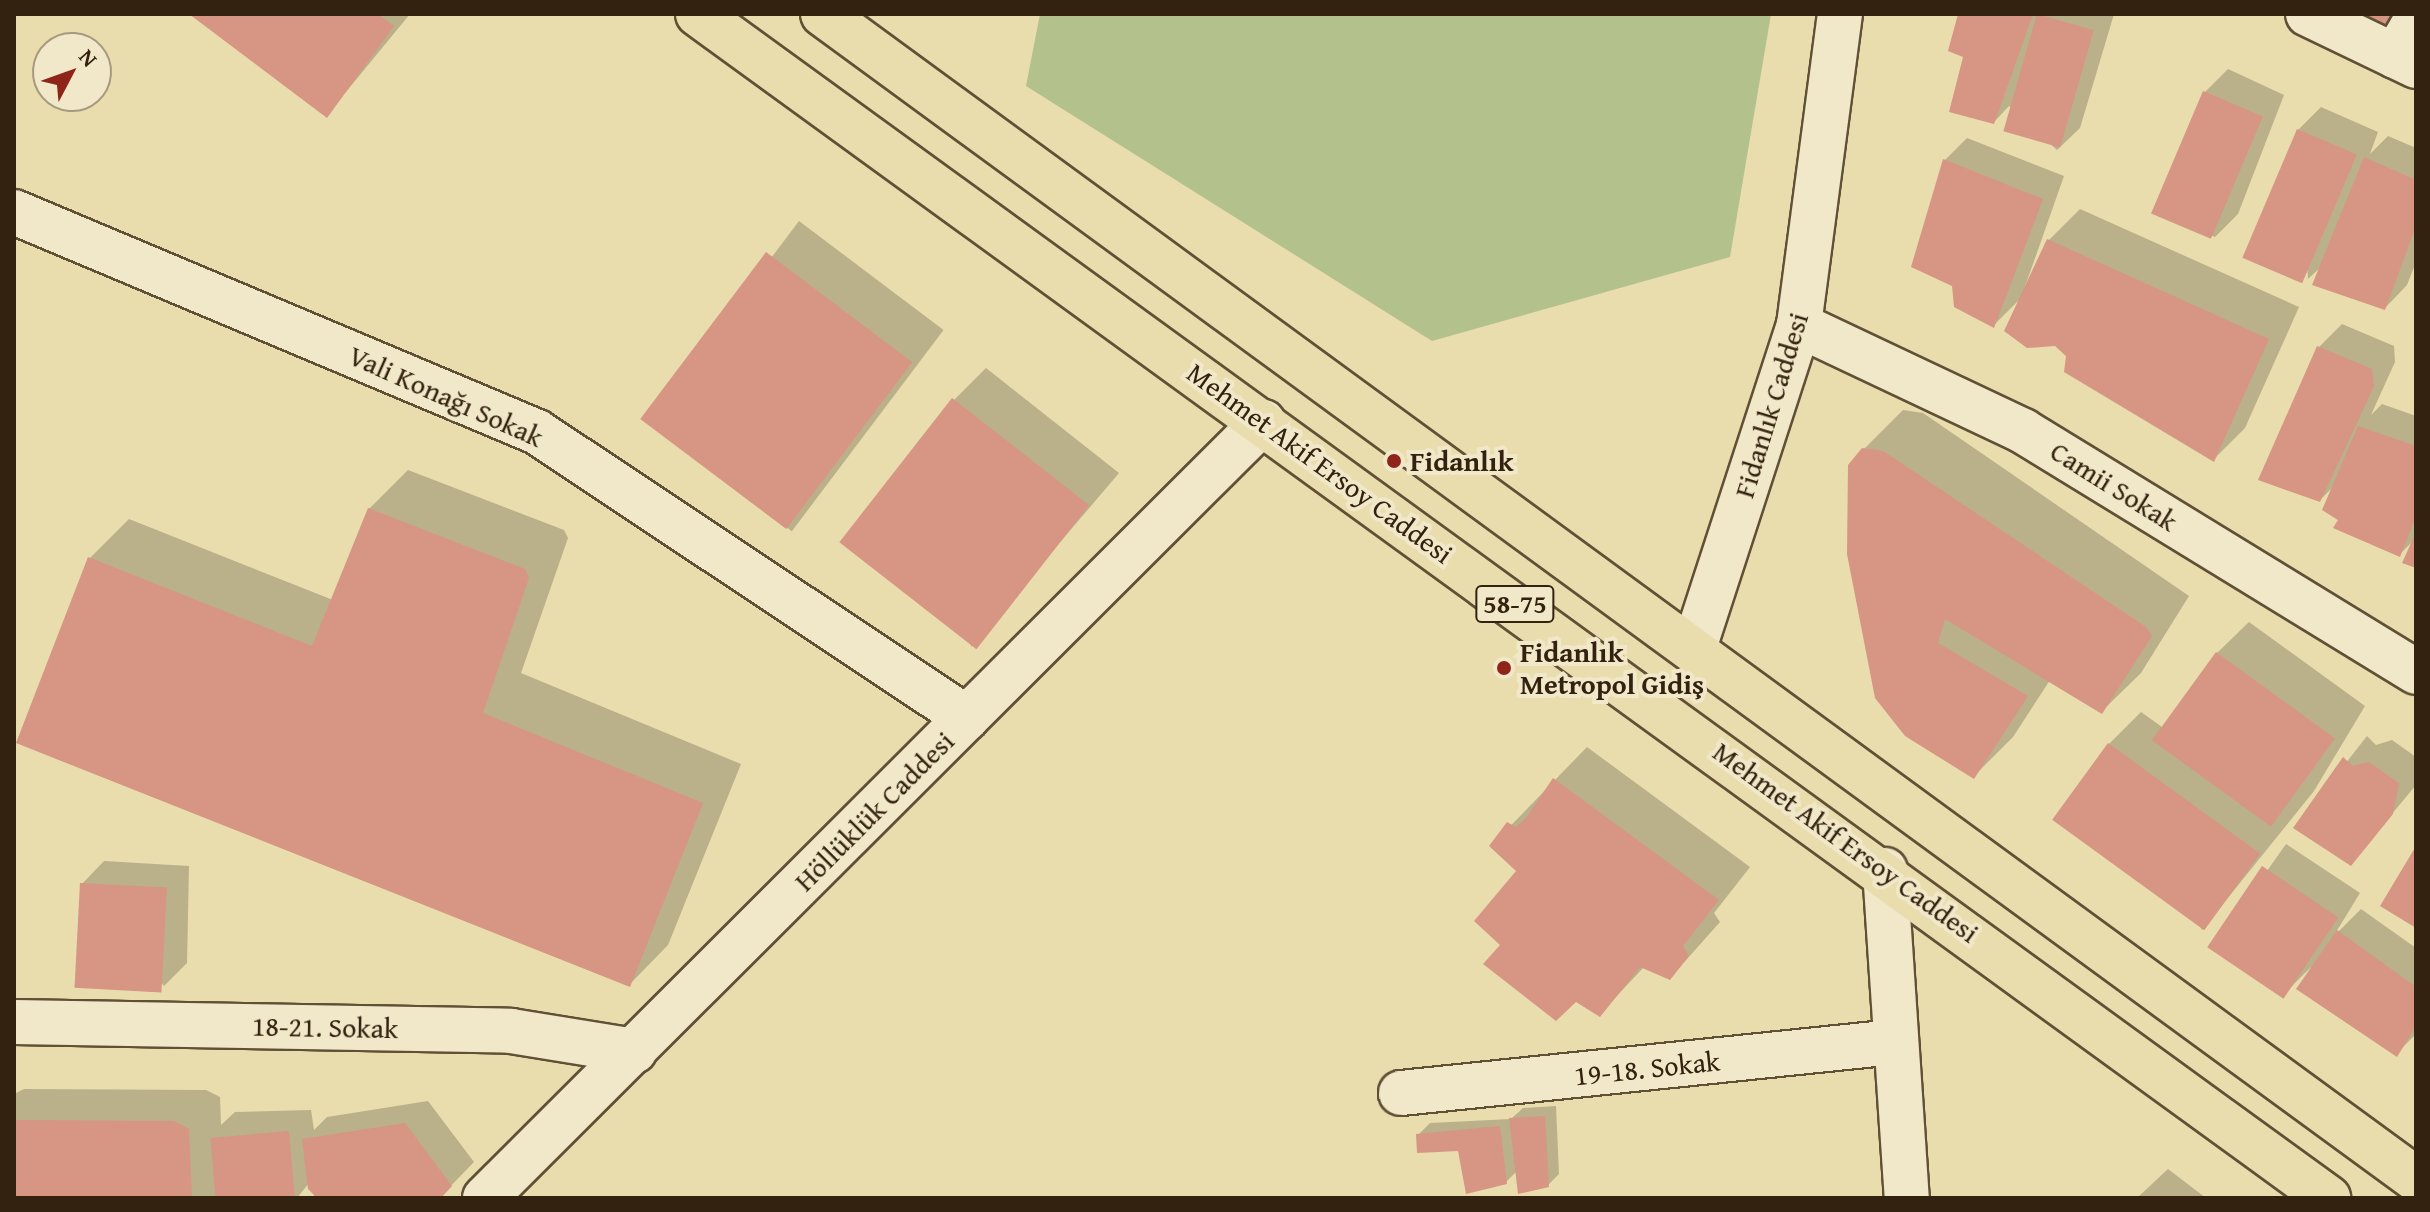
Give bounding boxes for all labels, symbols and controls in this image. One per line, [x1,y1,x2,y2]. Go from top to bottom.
north arrow [32,32,112,112]
text: N [72,42,106,74]
street label: Fidanlık Caddesi [1727,308,1815,502]
street label: Vali Konağı Sokak [344,338,548,454]
street label: Mehmet Akif Ersoy Caddesi [1181,355,1459,571]
street label: Camii Sokak [2045,434,2183,538]
place label: Fidanlık [1410,444,1513,478]
marker: Fidanlık [1385,452,1403,470]
road number: 58-75 [1475,582,1555,626]
place label: Fidanlık Metropol Gidiş [1520,635,1704,701]
marker: Fidanlık Metropol Gidiş [1495,659,1513,677]
street label: Höllüklük Caddesi [787,724,961,898]
street label: Mehmet Akif Ersoy Caddesi [1707,734,1985,950]
street label: 18-21. Sokak [252,1009,398,1045]
street label: 19-18. Sokak [1573,1044,1721,1092]

